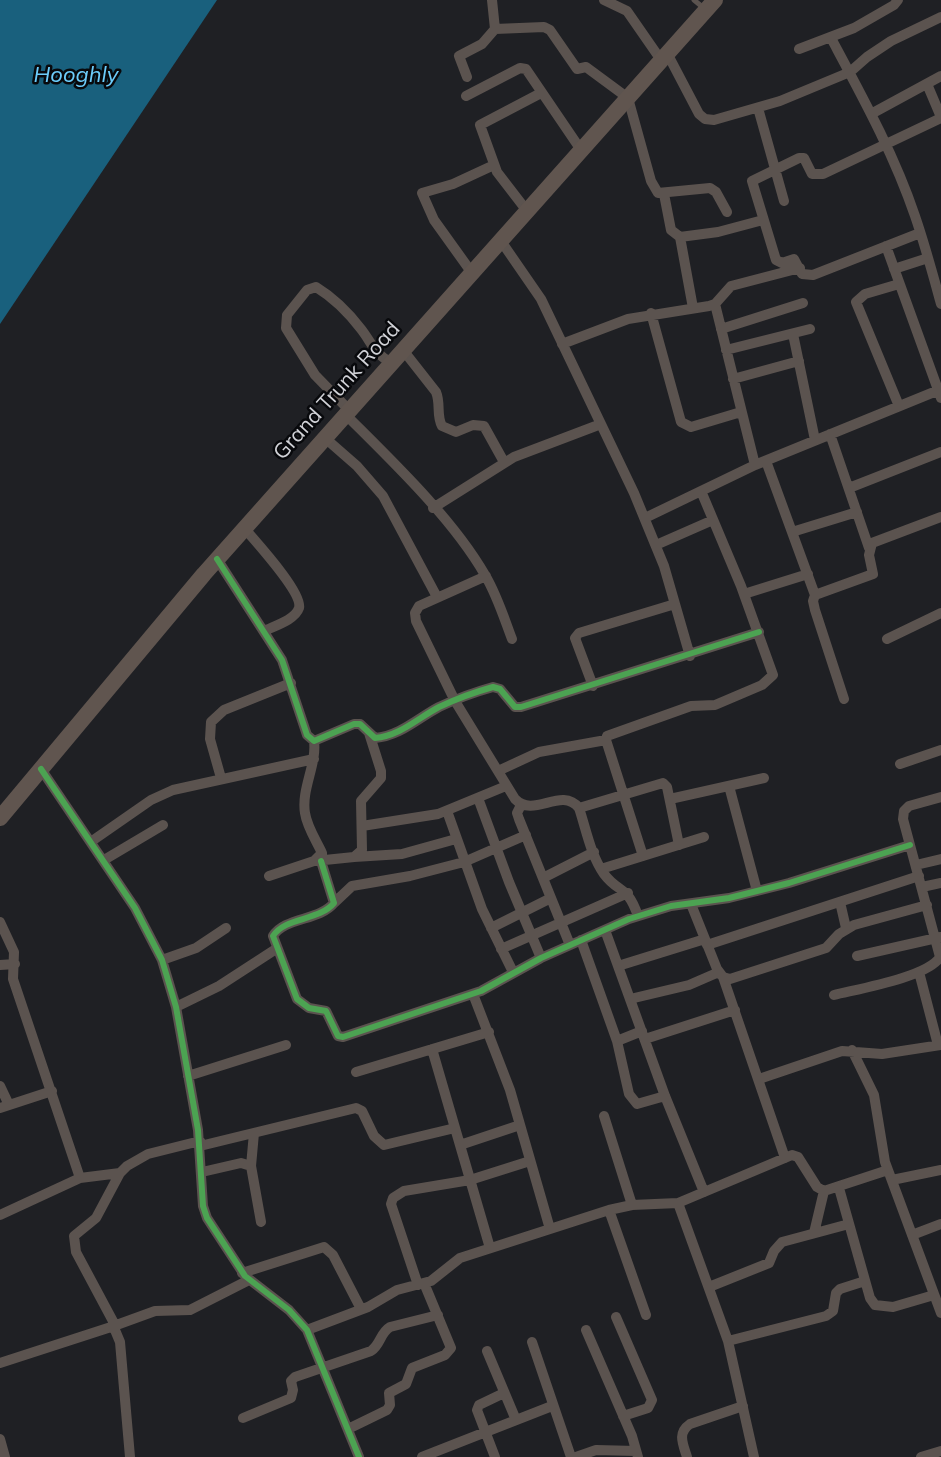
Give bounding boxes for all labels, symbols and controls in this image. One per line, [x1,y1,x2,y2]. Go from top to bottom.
water label: Hooghly [33,62,119,88]
street label: Grand Trunk Road [268,317,406,465]

